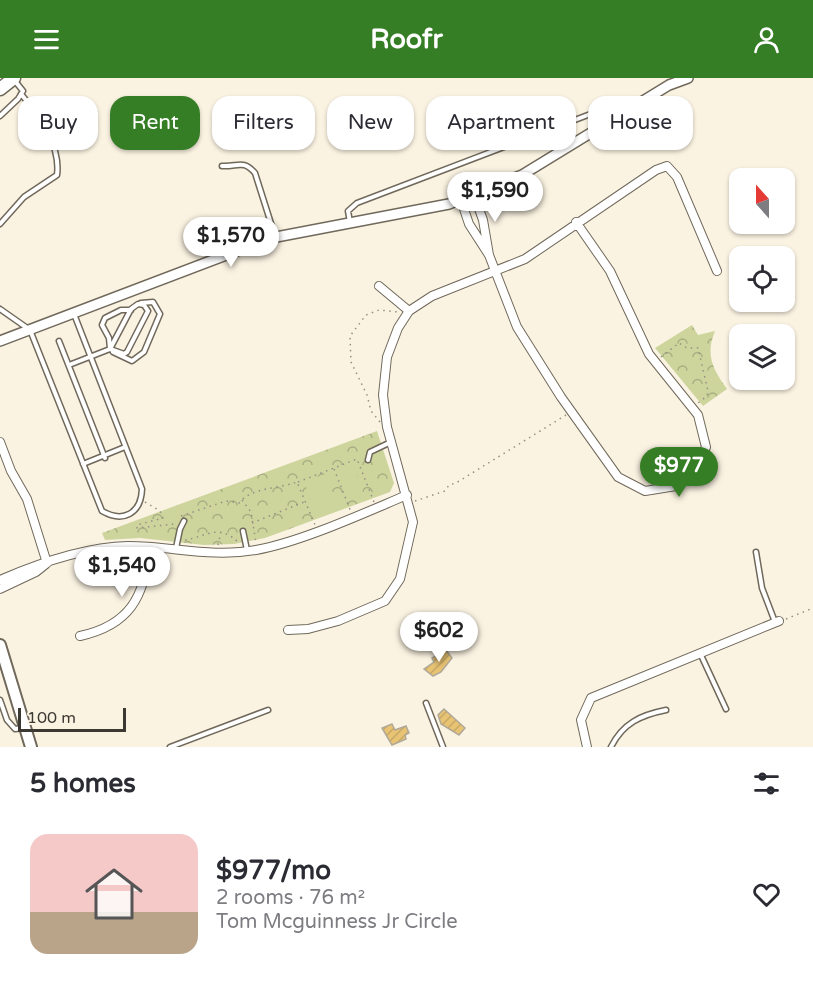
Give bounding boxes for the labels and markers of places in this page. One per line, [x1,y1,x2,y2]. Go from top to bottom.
pin: $1,590 [446,172,544,223]
pin: $1,570 [182,217,280,268]
pin: $977 [643,447,715,498]
pin: $1,540 [73,547,171,598]
pin: $602 [403,612,475,663]

